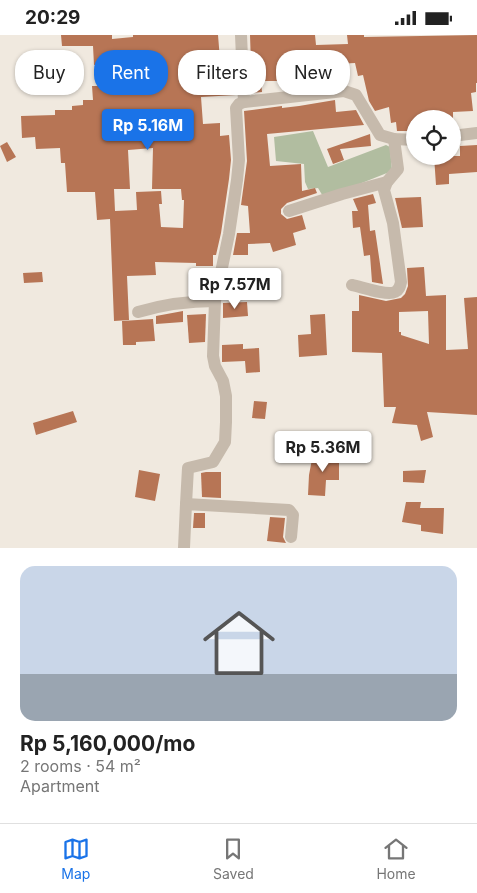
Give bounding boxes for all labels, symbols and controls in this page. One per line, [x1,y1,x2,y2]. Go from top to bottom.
text: 20:29 [25,6,80,29]
chip: Buy [15,50,84,95]
chip: Rent [94,50,168,95]
chip: Filters [178,50,266,95]
chip: New [276,50,350,95]
pin: Rp 5.16M [96,109,200,151]
map controls [406,110,461,165]
button: locate [406,110,461,165]
text: Rp 5.16M [113,115,183,135]
pin: Rp 7.57M [183,267,287,310]
text: Rp 7.57M [199,274,271,294]
pin: Rp 5.36M [271,431,375,473]
text: Rp 5.36M [286,437,360,457]
icon: home [194,598,284,688]
text: Rp 5,160,000/mo [20,731,195,756]
text: 2 rooms · 54 m² [20,756,141,776]
text: Apartment [20,776,100,796]
tab: Map [61,835,90,882]
tab: Saved [213,835,254,882]
tab: Home [376,835,416,882]

